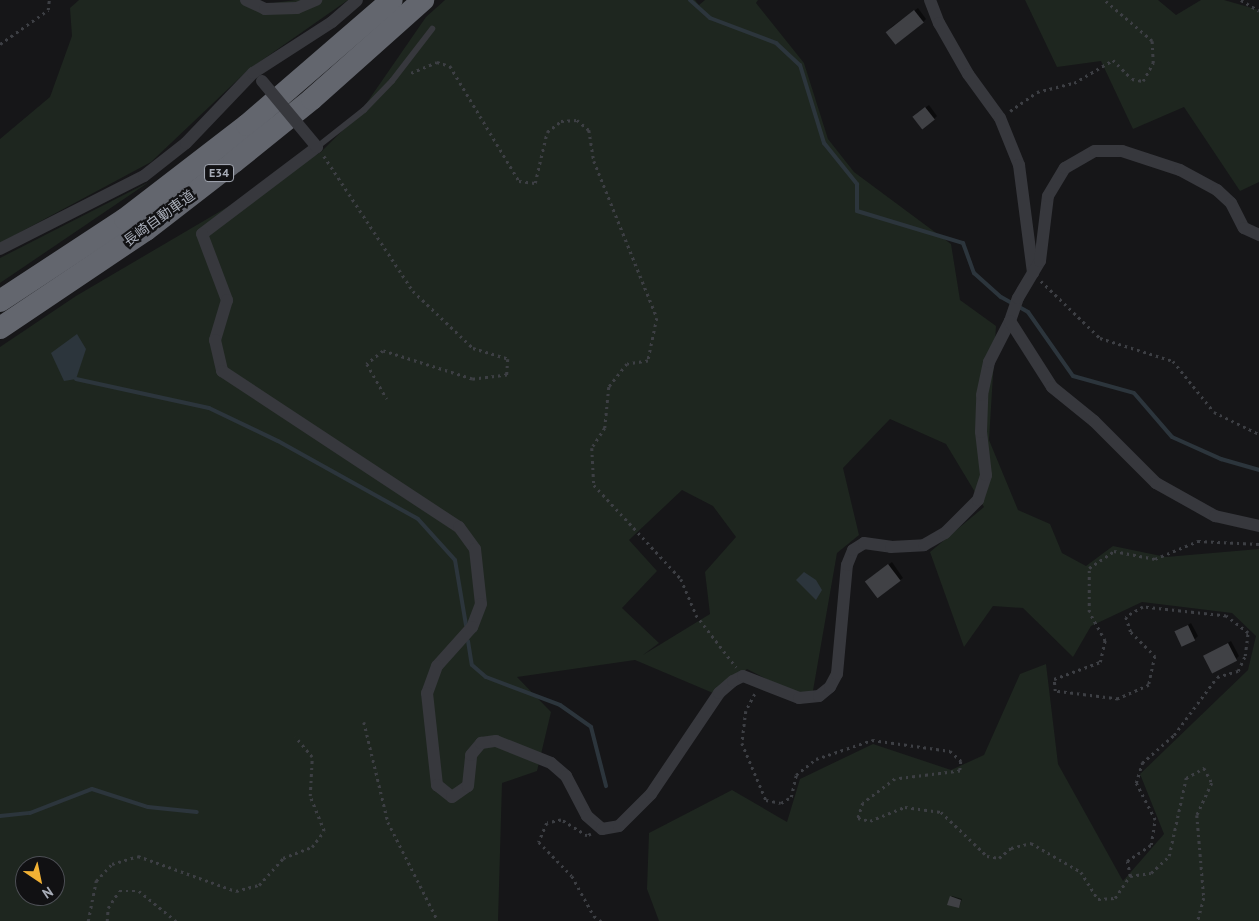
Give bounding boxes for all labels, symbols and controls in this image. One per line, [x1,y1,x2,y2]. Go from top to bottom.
road number: E34 [204,164,234,182]
street label: 長崎自動車道 [120,187,198,249]
north arrow [15,856,65,906]
text: N [39,883,57,903]

